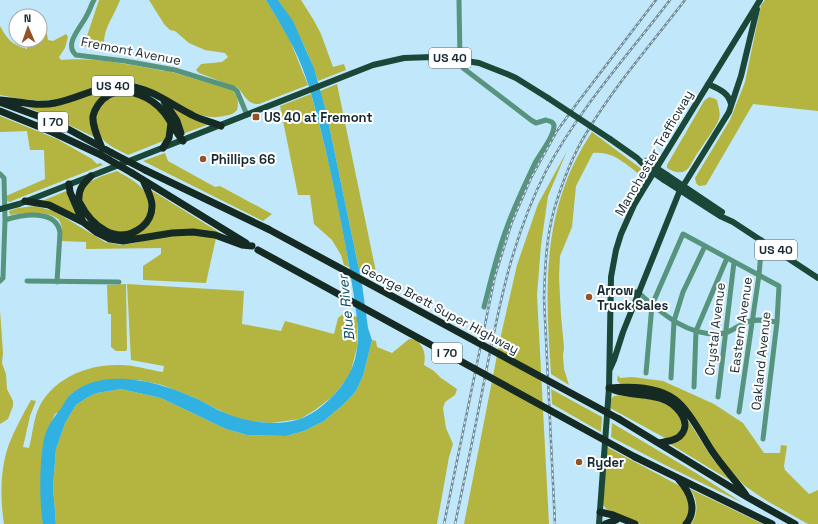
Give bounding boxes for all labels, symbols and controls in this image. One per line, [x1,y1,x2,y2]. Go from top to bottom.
north arrow [8,8,48,48]
text: N [24,11,32,25]
street label: Fremont Avenue [80,33,182,69]
road number: US 40 [429,48,471,68]
road number: US 40 [92,76,134,96]
street label: Manchester Trafficway [611,87,697,219]
place label: US 40 at Fremont [264,109,372,126]
road number: I 70 [38,112,68,132]
marker: US 40 at Fremont [251,112,261,122]
place label: Phillips 66 [211,151,275,168]
marker: Phillips 66 [198,154,208,164]
road number: US 40 [755,240,797,260]
street label: George Brett Super Highway [358,260,522,358]
water label: Blue River [333,272,358,342]
street label: Eastern Avenue [726,276,756,374]
place label: Arrow Truck Sales [597,282,669,314]
street label: Crystal Avenue [701,282,729,376]
marker: Arrow Truck Sales [584,292,594,302]
street label: Oakland Avenue [747,311,775,411]
road number: I 70 [432,343,462,363]
place label: Ryder [587,454,624,471]
marker: Ryder [574,457,584,467]

